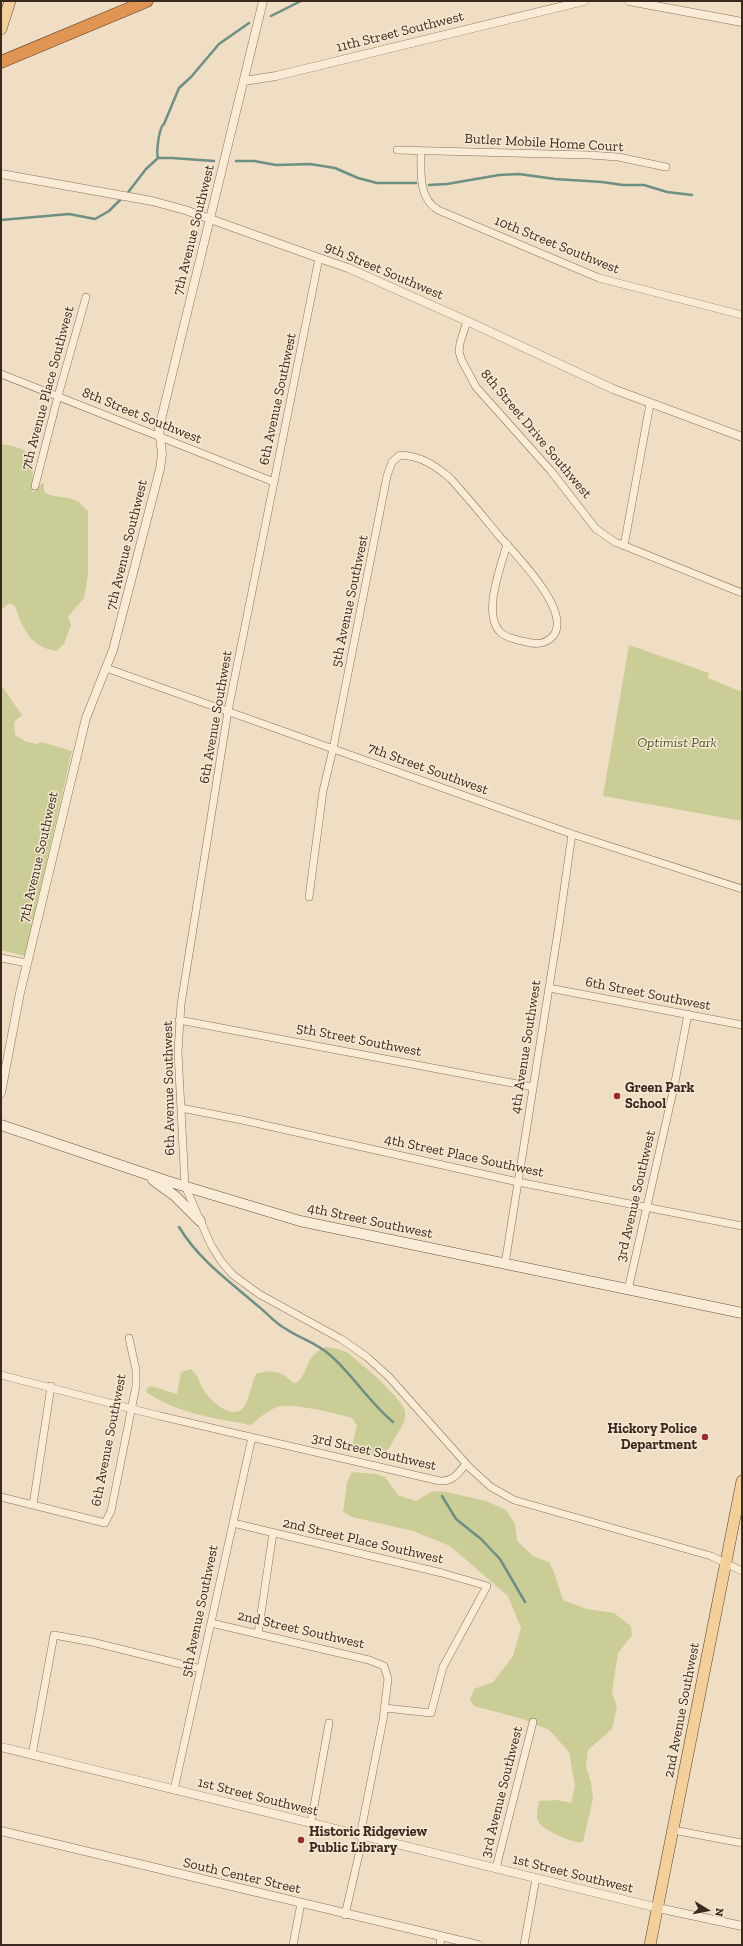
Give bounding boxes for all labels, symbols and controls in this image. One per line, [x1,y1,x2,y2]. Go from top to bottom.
street label: 11th Street Southwest [335,8,465,56]
street label: Butler Mobile Home Court [464,130,624,156]
street label: 7th Avenue Southwest [170,163,218,297]
street label: 10th Street Southwest [492,212,622,278]
street label: 9th Street Southwest [322,238,446,304]
street label: 7th Avenue Place Southwest [18,304,78,472]
street label: 6th Avenue Southwest [256,331,300,467]
street label: 8th Street Drive Southwest [477,366,595,502]
street label: 8th Street Southwest [80,384,204,448]
street label: 7th Avenue Southwest [103,478,151,612]
street label: 5th Avenue Southwest [328,533,372,669]
street label: 6th Avenue Southwest [196,649,236,785]
park label: Optimist Park [637,735,717,751]
street label: 7th Street Southwest [366,739,490,799]
street label: 7th Avenue Southwest [16,790,62,924]
street label: 6th Street Southwest [584,974,712,1014]
street label: 4th Avenue Southwest [507,979,545,1115]
street label: 6th Avenue Southwest [159,1020,179,1156]
street label: 5th Street Southwest [295,1020,423,1060]
place label: Green Park School [625,1080,694,1112]
marker: Green Park School [612,1091,622,1101]
street label: 3rd Avenue Southwest [613,1128,659,1264]
street label: 4th Street Place Southwest [383,1131,545,1181]
street label: 4th Street Southwest [306,1200,434,1242]
street label: 6th Avenue Southwest [88,1372,130,1508]
place label: Hickory Police Department [607,1421,697,1454]
street label: 3rd Street Southwest [310,1429,438,1475]
marker: Hickory Police Department [700,1432,710,1442]
street label: 2nd Street Place Southwest [281,1514,445,1568]
street label: 5th Avenue Southwest [178,1543,222,1679]
street label: 2nd Street Southwest [236,1607,366,1653]
street label: 2nd Avenue Southwest [661,1641,703,1779]
street label: 3rd Avenue Southwest [478,1725,526,1859]
street label: 1st Street Southwest [196,1774,320,1820]
place label: Historic Ridgeview Public Library [309,1824,427,1856]
marker: Historic Ridgeview Public Library [296,1835,306,1845]
street label: 1st Street Southwest [511,1851,635,1897]
street label: South Center Street [182,1854,302,1898]
north arrow [687,1890,727,1930]
text: N [712,1907,726,1917]

